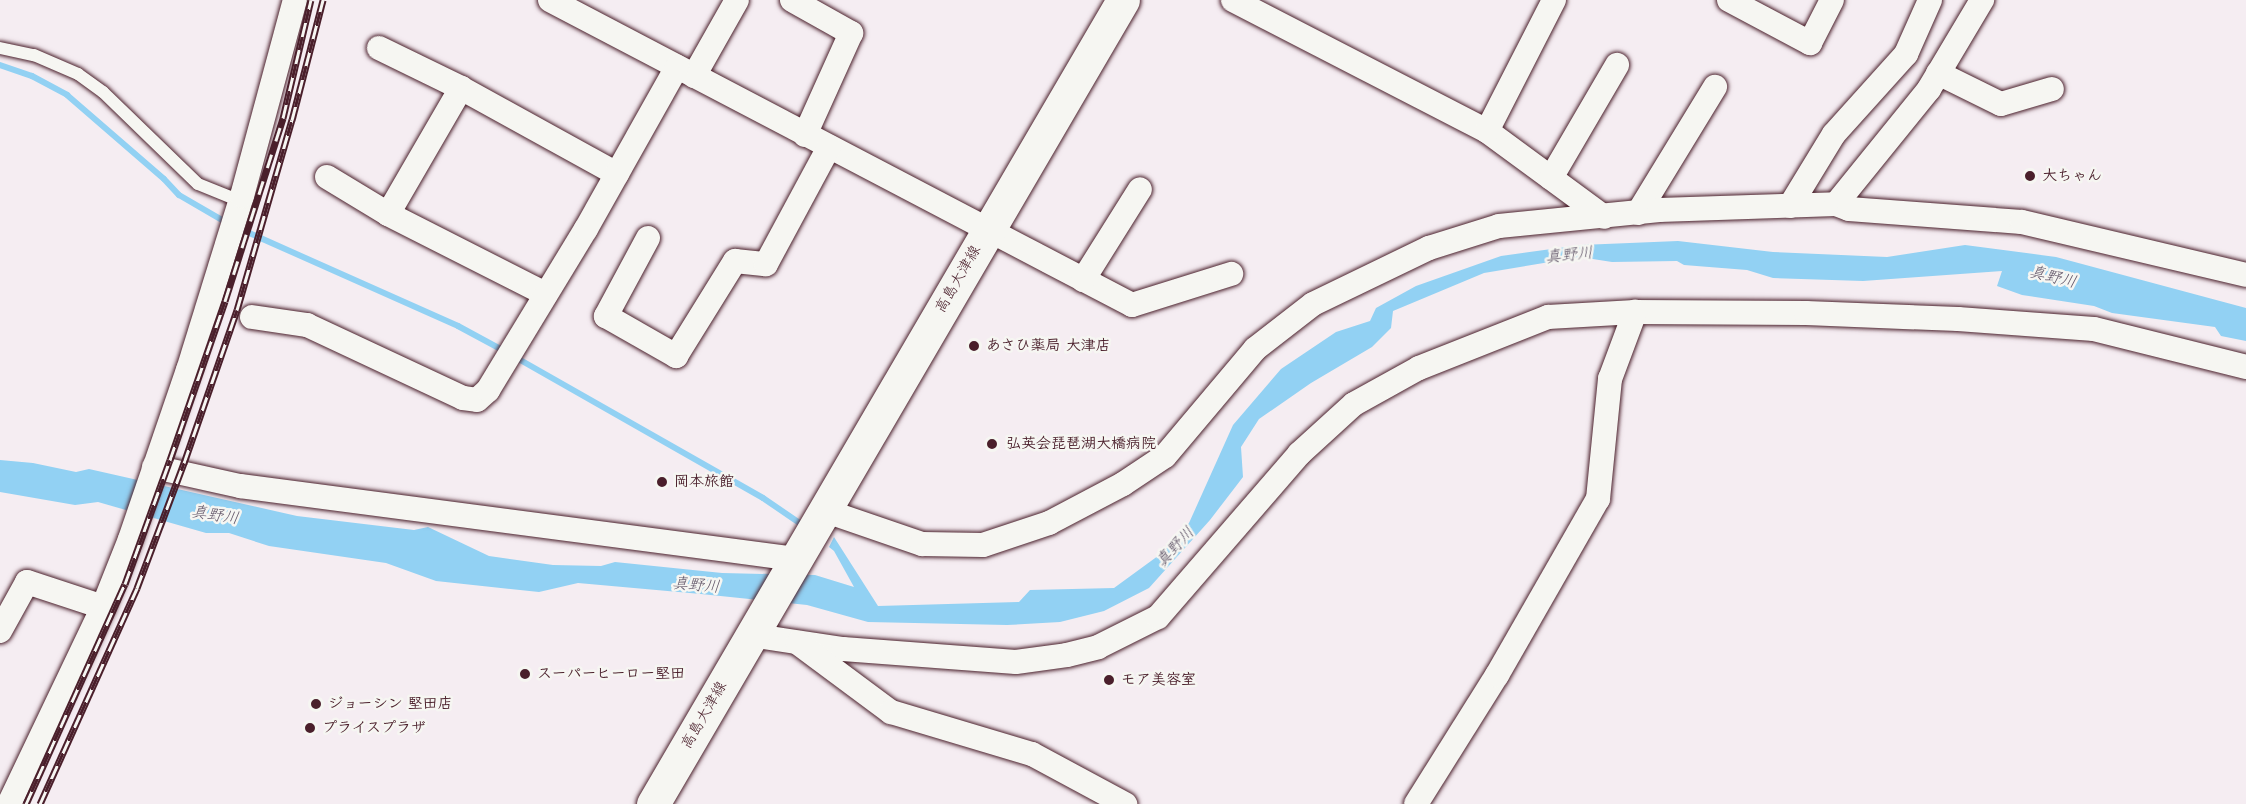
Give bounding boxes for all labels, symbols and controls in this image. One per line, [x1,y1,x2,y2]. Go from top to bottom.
place label: 大ちゃん [2042,167,2102,185]
marker: 大ちゃん [2023,169,2037,183]
street label: 高島大津線 [931,242,985,316]
water label: 真野川 [1544,243,1594,267]
water label: 真野川 [2027,262,2079,292]
place label: あさひ薬局 大津店 [986,337,1111,355]
marker: あさひ薬局 大津店 [967,339,981,353]
marker: 弘英会琵琶湖大橋病院 [983,435,1001,453]
place label: 弘英会琵琶湖大橋病院 [1006,435,1156,453]
place label: 岡本旅館 [674,473,734,491]
marker: 岡本旅館 [655,475,669,489]
water label: 真野川 [190,502,240,528]
water label: 真野川 [1152,523,1198,571]
water label: 真野川 [671,573,721,597]
place label: スーパーヒーロー堅田 [537,665,686,683]
marker: スーパーヒーロー堅田 [518,667,532,681]
place label: モア美容室 [1121,671,1196,689]
marker: モア美容室 [1102,673,1116,687]
street label: 高島大津線 [677,678,731,752]
place label: ジョーシン 堅田店 [328,695,453,713]
marker: ジョーシン 堅田店 [309,697,323,711]
place label: プライスプラザ [322,719,427,737]
marker: プライスプラザ [303,721,317,735]

